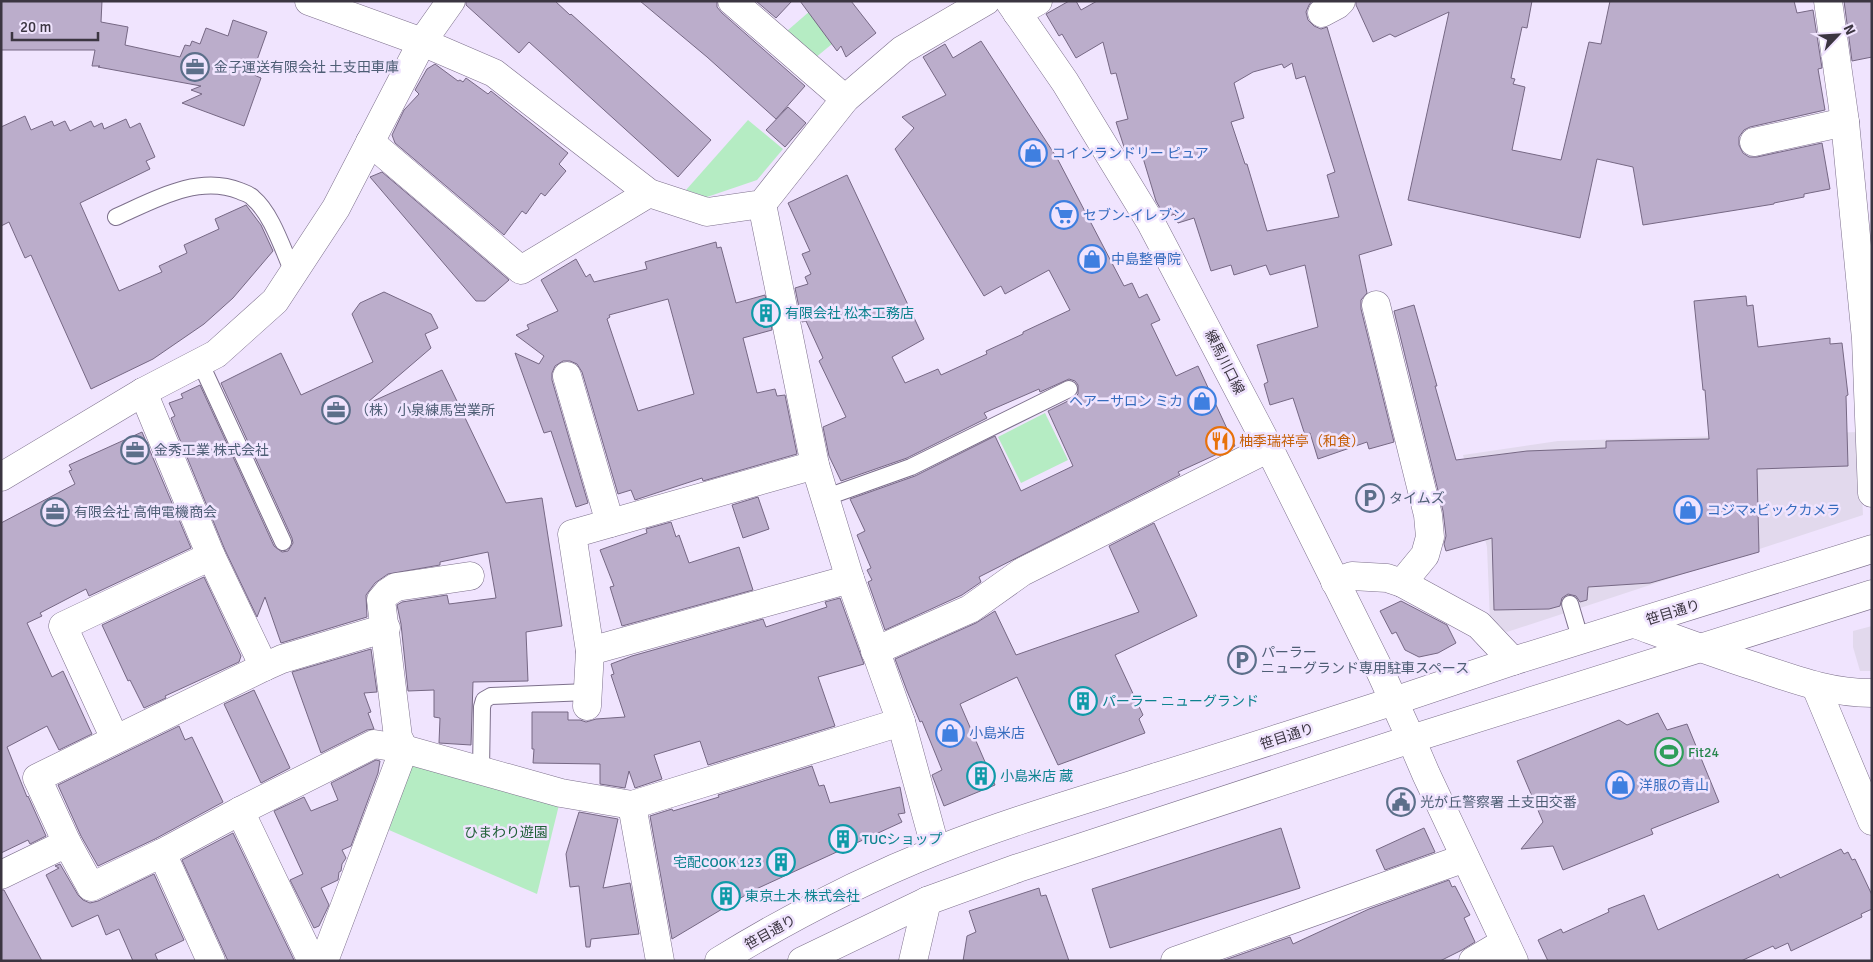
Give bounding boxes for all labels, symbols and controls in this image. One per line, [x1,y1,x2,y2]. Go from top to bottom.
scale bar [12,10,99,42]
north arrow [1813,10,1863,60]
text: 20 m [20,18,51,36]
text: N [1840,22,1859,38]
office icon: 金子運送有限会社 土支田車庫 [180,52,210,82]
place label: 金子運送有限会社 土支田車庫 [214,59,399,76]
shop icon: コインランドリー ピュア [1018,138,1048,168]
place label: コインランドリー ピュア [1052,145,1209,162]
supermarket icon: セブン-イレブン [1049,200,1079,230]
place label: セブン-イレブン [1083,207,1186,224]
shop icon: 中島整骨院 [1077,244,1107,274]
place label: 中島整骨院 [1111,251,1181,268]
building icon: 有限会社 松本工務店 [751,298,781,328]
place label: 有限会社 松本工務店 [785,305,914,322]
street label: 練馬川口線 [1201,327,1248,397]
shop icon: ヘアーサロン ミカ [1187,386,1217,416]
place label: ヘアーサロン ミカ [1069,393,1183,410]
office icon: （株）小泉練馬営業所 [321,395,351,425]
place label: （株）小泉練馬営業所 [355,402,495,419]
restaurant icon: 柚季瑞祥亭（和食） [1205,426,1235,456]
place label: 柚季瑞祥亭（和食） [1239,433,1365,450]
office icon: 金秀工業 株式会社 [120,435,150,465]
place label: 金秀工業 株式会社 [154,442,269,459]
parking icon: タイムズ [1355,483,1385,513]
place label: タイムズ [1389,490,1445,507]
shop icon: コジマ×ビックカメラ [1673,495,1703,525]
office icon: 有限会社 高伸電機商会 [40,497,70,527]
place label: コジマ×ビックカメラ [1707,502,1841,519]
place label: 有限会社 高伸電機商会 [74,504,217,521]
street label: 笹目通り [1644,596,1702,629]
place label: パーラー ニューグランド専用駐車スペース [1261,644,1469,677]
parking icon: パーラー ニューグランド専用駐車スペース [1227,645,1257,675]
building icon: パーラー ニューグランド [1068,686,1098,716]
place label: パーラー ニューグランド [1102,693,1259,710]
shop icon: 小島米店 [935,718,965,748]
street label: 笹目通り [1258,720,1316,753]
place label: 小島米店 [969,725,1025,742]
sports icon: Fit24 [1654,737,1684,767]
place label: Fit24 [1688,744,1719,761]
building icon: 小島米店 蔵 [966,761,996,791]
place label: 小島米店 蔵 [1000,768,1073,785]
shop icon: 洋服の青山 [1605,770,1635,800]
place label: 洋服の青山 [1639,777,1709,794]
public building icon: 光が丘警察署 土支田交番 [1386,787,1416,817]
place label: 光が丘警察署 土支田交番 [1420,794,1577,811]
park label: ひまわり遊園 [464,824,548,841]
building icon: TUCショップ [828,824,858,854]
place label: TUCショップ [862,831,943,848]
building icon: 宅配COOK 123 [766,847,796,877]
place label: 宅配COOK 123 [673,854,762,871]
building icon: 東京土木 株式会社 [711,881,741,911]
place label: 東京土木 株式会社 [745,888,860,905]
street label: 笹目通り [742,911,799,953]

